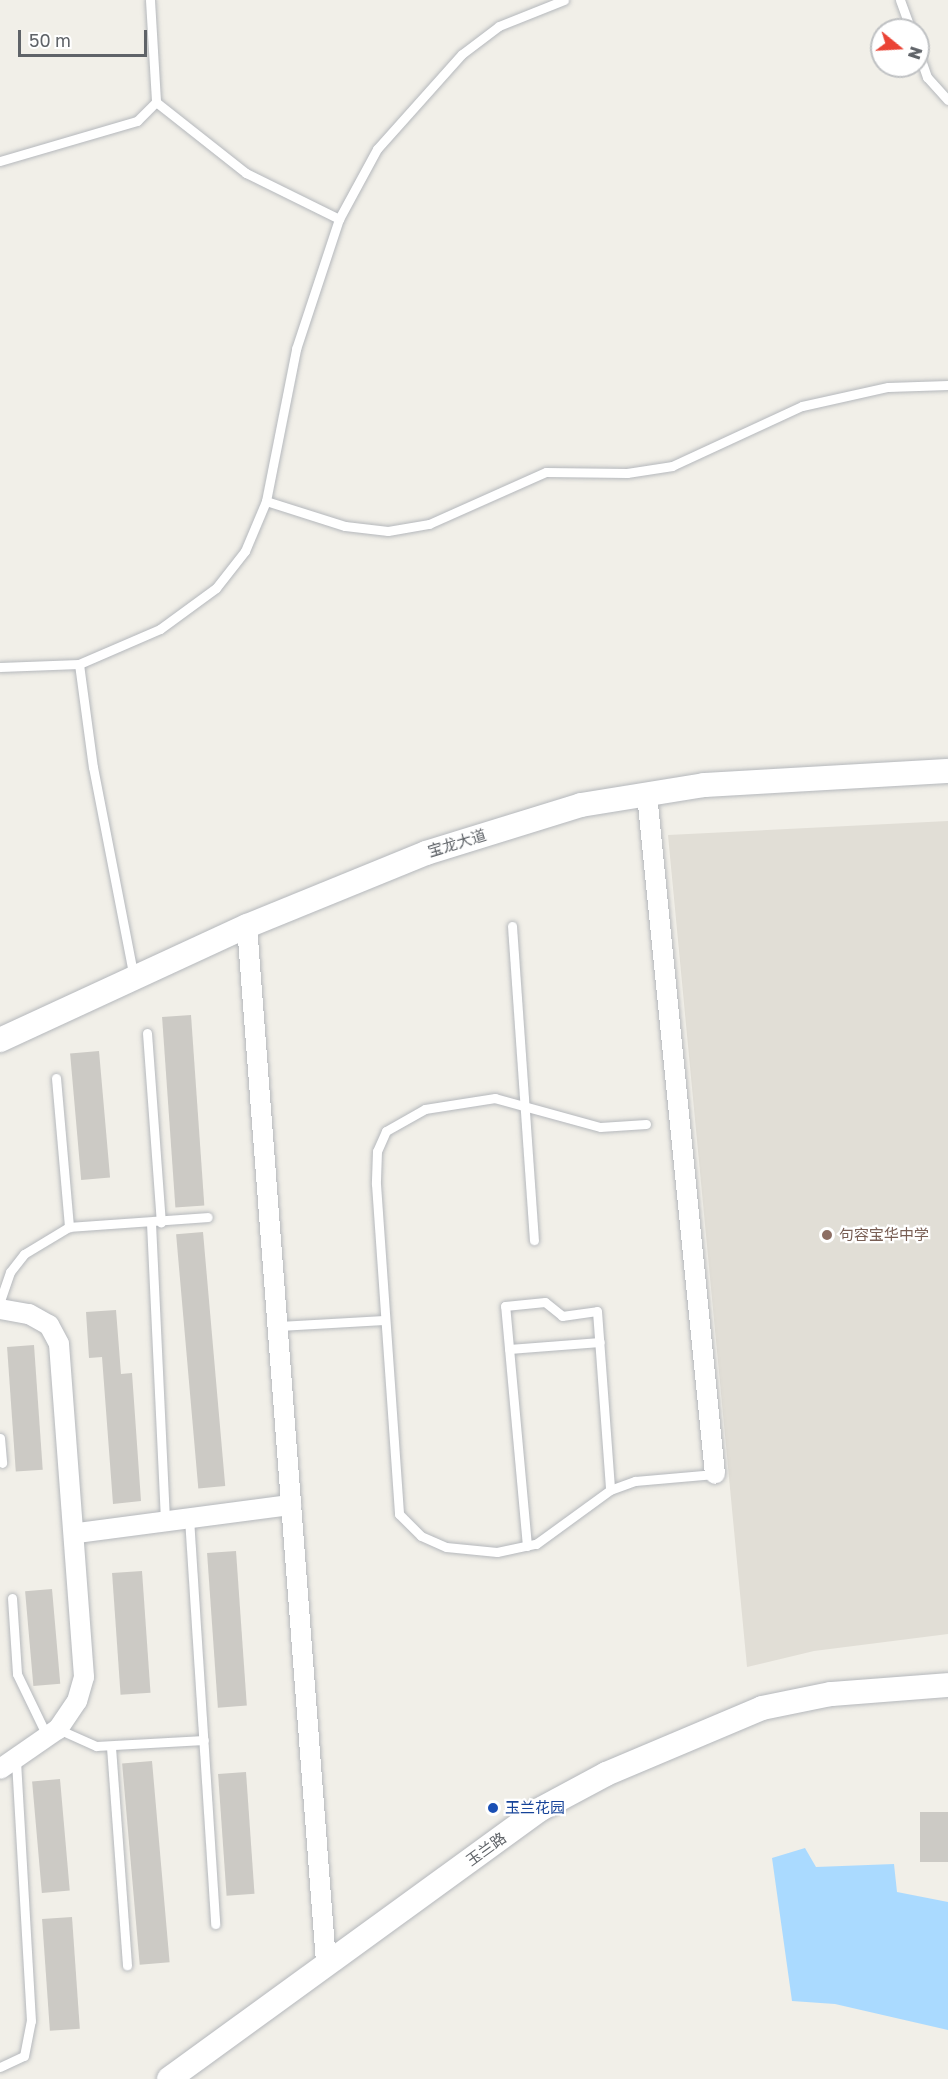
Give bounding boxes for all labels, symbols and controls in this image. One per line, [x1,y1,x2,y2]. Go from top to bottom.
scale bar [21,18,150,56]
north arrow [870,18,930,78]
text: 50 m [29,29,71,51]
text: N [904,44,927,62]
street label: 宝龙大道 [426,826,488,860]
place label: 句容宝华中学 [839,1226,929,1244]
marker: 句容宝华中学 [820,1228,834,1242]
place label: 玉兰花园 [505,1799,565,1817]
marker: 玉兰花园 [486,1801,500,1815]
street label: 玉兰路 [463,1828,509,1870]

